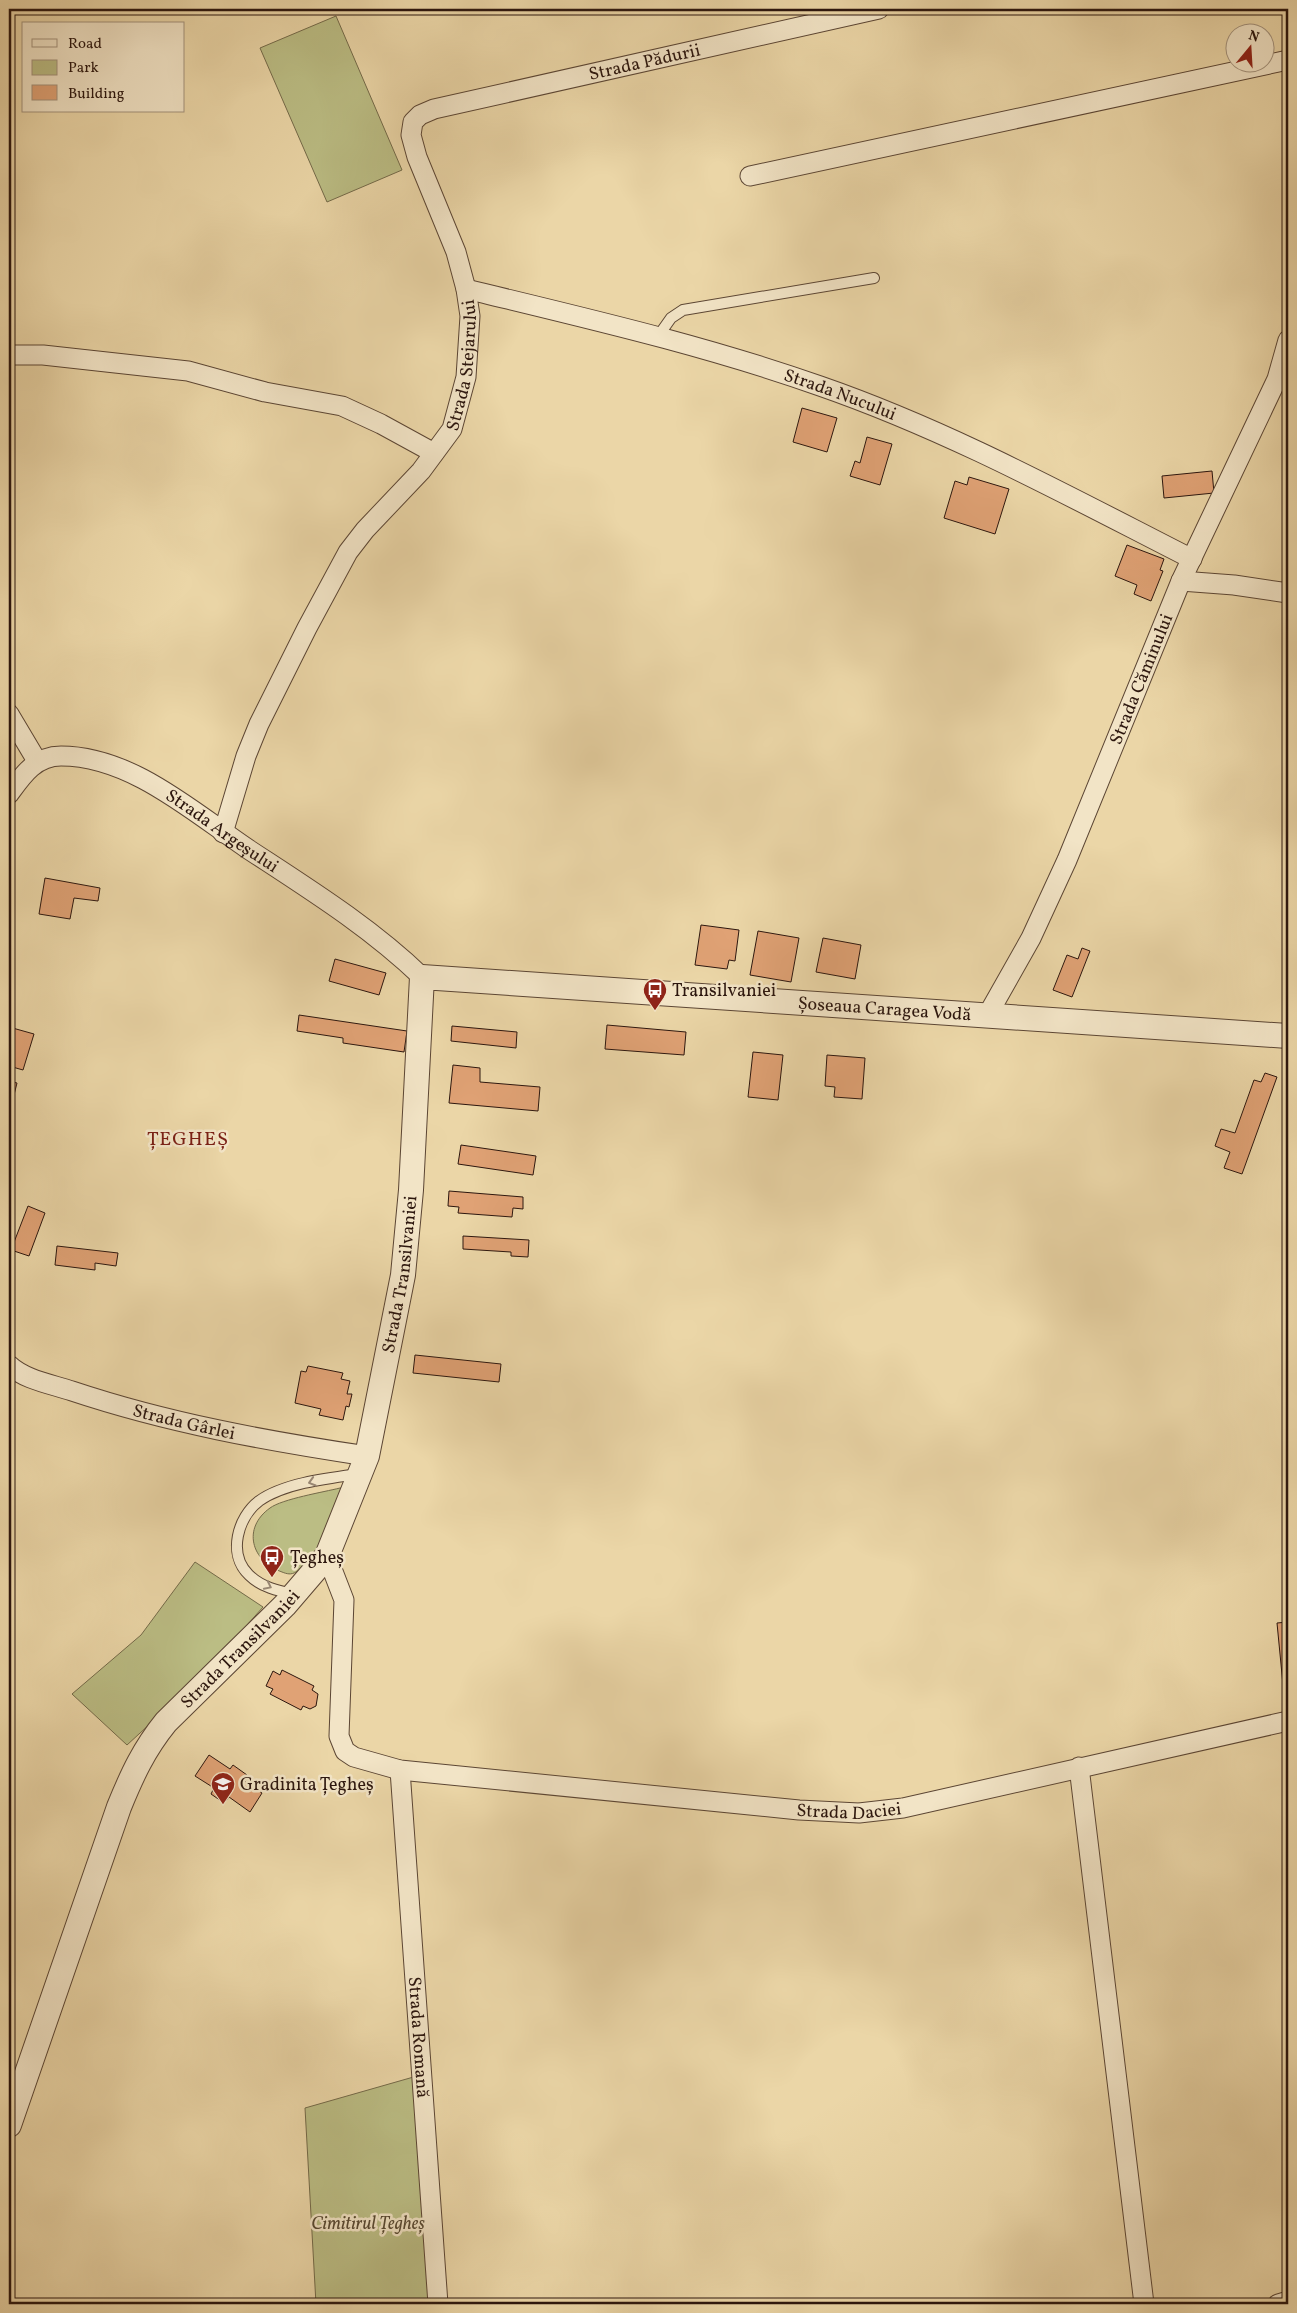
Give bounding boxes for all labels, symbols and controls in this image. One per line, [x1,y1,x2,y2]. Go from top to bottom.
legend [22,22,185,112]
north arrow [1224,22,1274,72]
text: N [1246,26,1261,48]
text: Road [68,34,102,55]
street label: Strada Pădurii [587,39,703,88]
text: Park [68,58,99,79]
text: Building [68,84,125,105]
street label: Strada Stejarului [441,298,484,434]
street label: Strada Nucului [780,364,900,428]
street label: Strada Căminului [1104,610,1180,749]
street label: Strada Argeșului [160,784,283,880]
bus stop icon: Transilvaniei [642,977,668,1011]
place label: Transilvaniei [672,979,776,1004]
street label: Șoseaua Caragea Vodă [797,992,972,1028]
district label: ȚEGHEȘ [147,1126,229,1154]
street label: Strada Transilvaniei [377,1194,424,1355]
street label: Strada Gârlei [130,1399,237,1447]
one-way arrow [308,1477,316,1487]
bus stop icon: Țegheș [259,1544,285,1578]
place label: Țegheș [290,1546,344,1571]
one-way arrow [263,1580,272,1590]
street label: Strada Transilvaniei [176,1585,307,1715]
school or university icon: Gradinita Țegheș [210,1771,236,1805]
place label: Gradinita Țegheș [240,1773,374,1798]
street label: Strada Daciei [796,1797,903,1827]
street label: Strada Romană [401,1976,434,2099]
park label: Cimitirul Țegheș [311,2212,425,2237]

